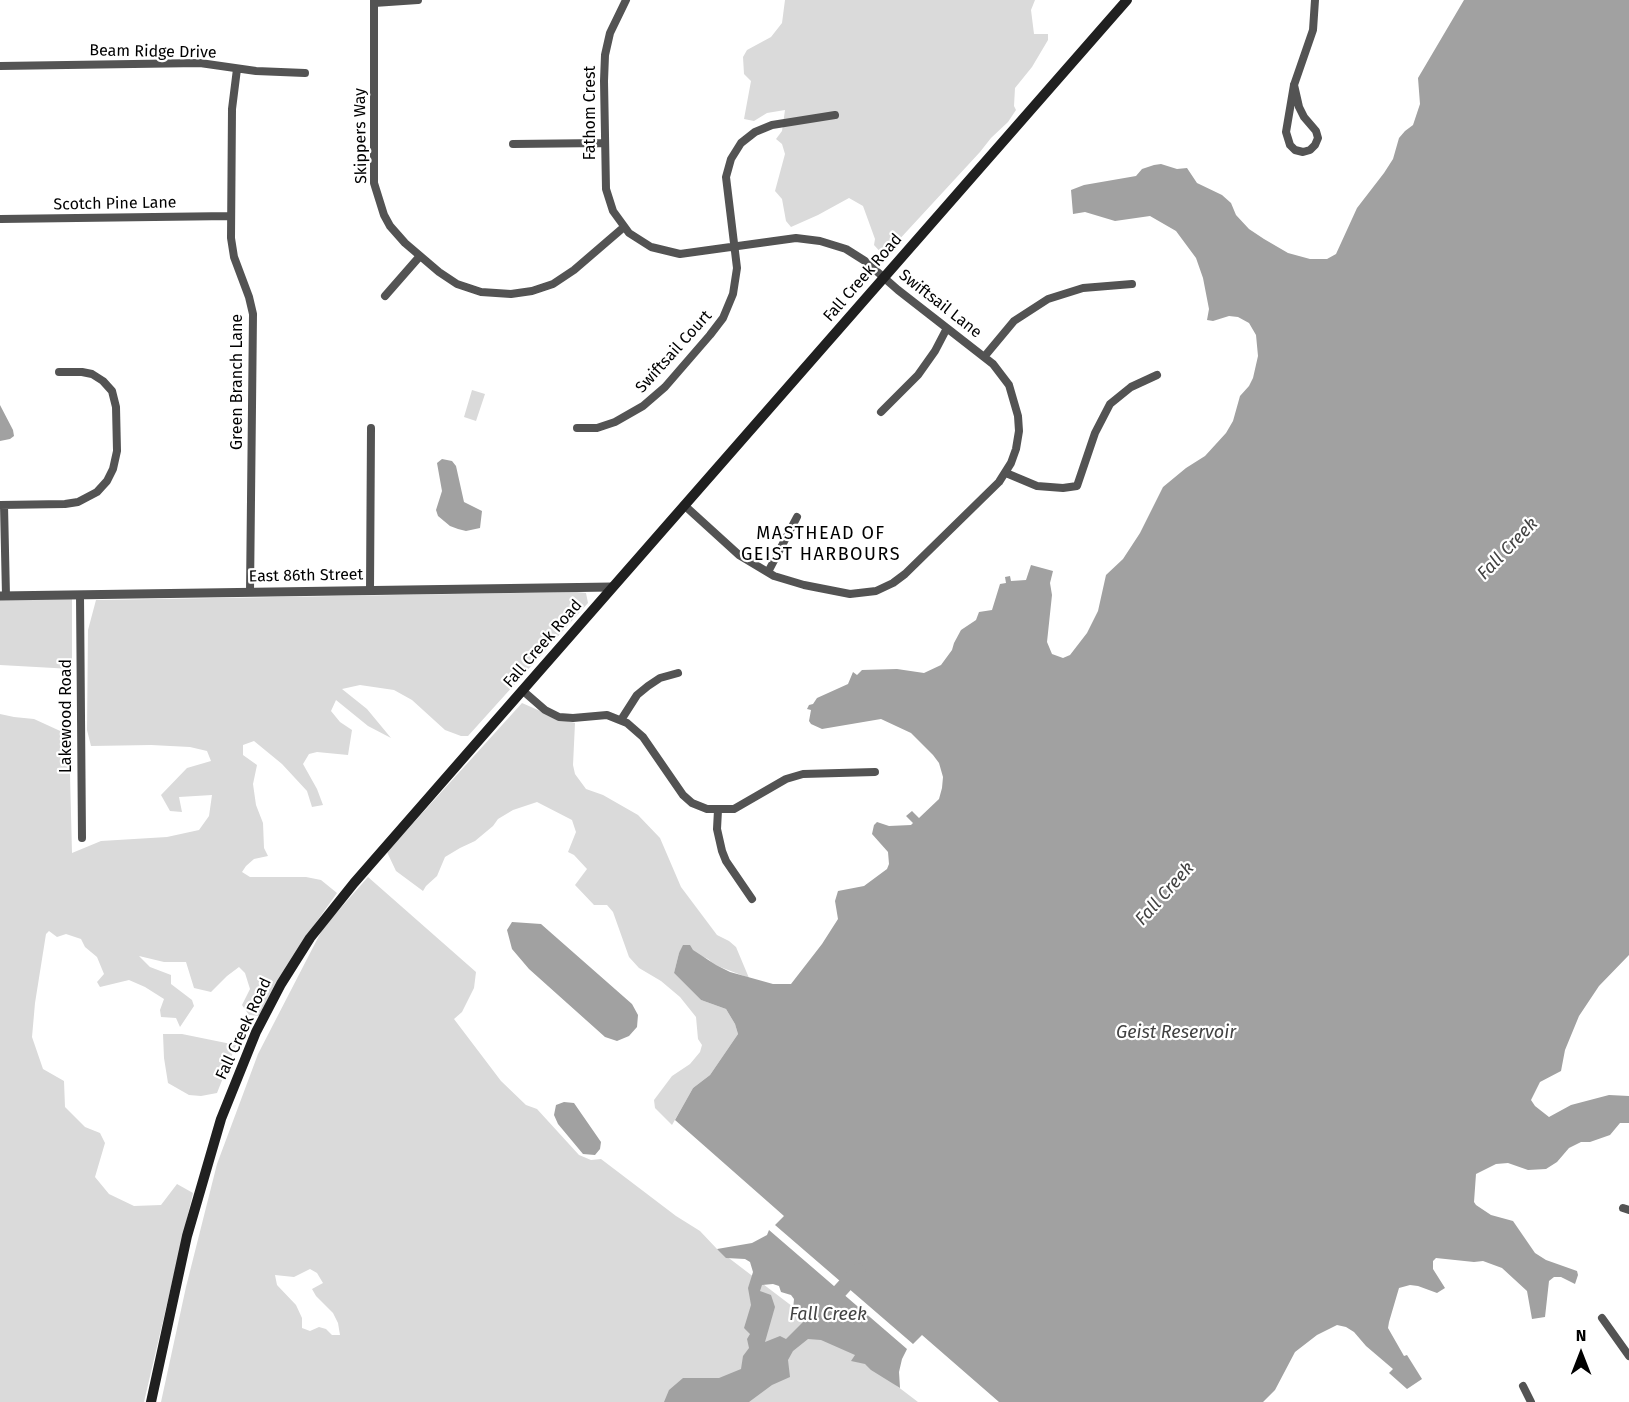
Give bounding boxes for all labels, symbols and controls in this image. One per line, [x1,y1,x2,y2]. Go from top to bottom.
street label: Beam Ridge Drive [89,41,217,63]
street label: Fathom Crest [581,66,601,160]
street label: Skippers Way [351,88,371,184]
street label: Scotch Pine Lane [53,193,177,215]
street label: Fall Creek Road [820,230,906,326]
street label: Swiftsail Lane [895,266,985,342]
street label: Swiftsail Court [632,307,716,397]
street label: Green Branch Lane [228,314,248,450]
water label: Fall Creek [1473,514,1543,584]
district label: MASTHEAD OF GEIST HARBOURS [741,523,901,566]
street label: East 86th Street [249,565,363,587]
street label: Fall Creek Road [500,596,586,692]
street label: Lakewood Road [57,659,77,773]
water label: Fall Creek [1131,858,1199,930]
street label: Fall Creek Road [212,975,276,1083]
water label: Geist Reservoir [1116,1022,1236,1044]
water label: Fall Creek [789,1304,867,1326]
north arrow [1551,1324,1611,1384]
text: N [1576,1326,1586,1345]

